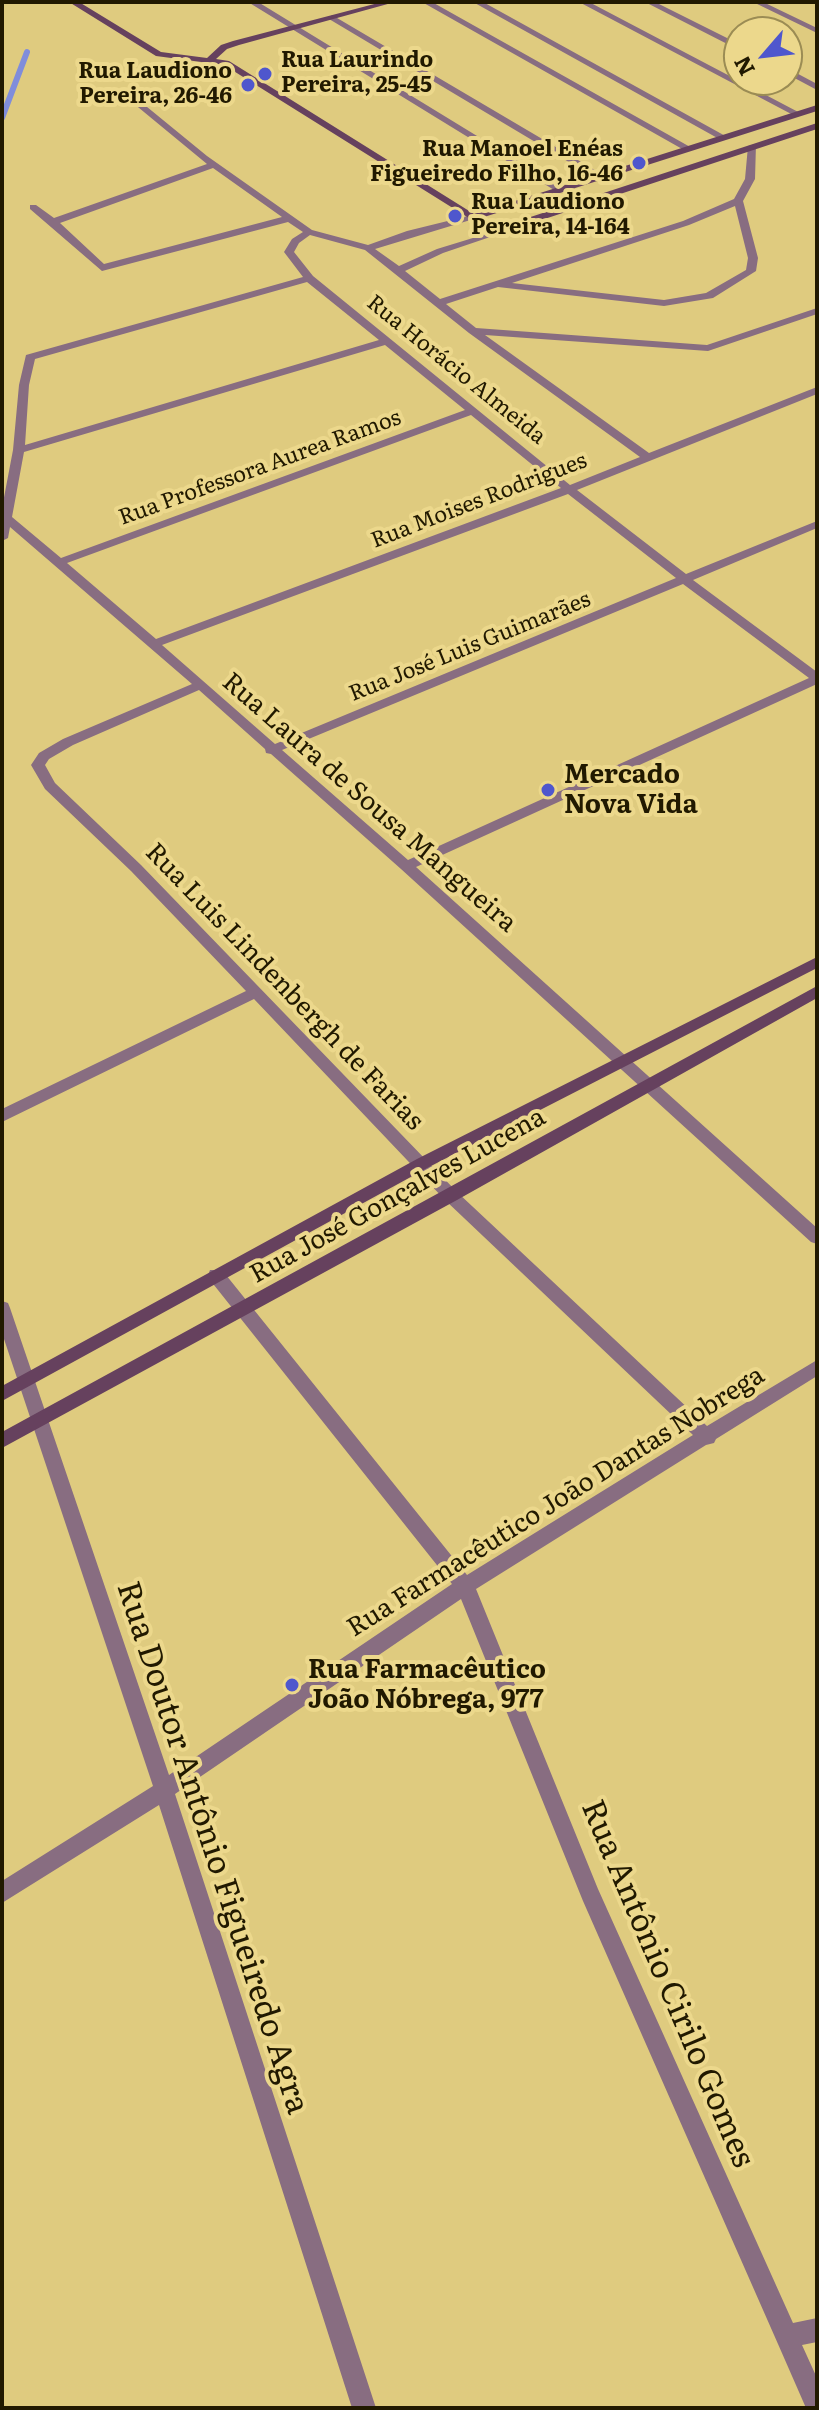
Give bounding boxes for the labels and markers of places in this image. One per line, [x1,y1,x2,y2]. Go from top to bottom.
place label: Rua Laurindo Pereira, 25-45 [281,48,433,100]
place label: Rua Laudiono Pereira, 26-46 [78,59,232,110]
marker: Rua Laurindo Pereira, 25-45 [256,65,274,83]
marker: Rua Laudiono Pereira, 26-46 [239,76,257,94]
place label: Rua Manoel Enéas Figueiredo Filho, 16-46 [370,137,623,188]
marker: Rua Manoel Enéas Figueiredo Filho, 16-46 [630,154,648,172]
place label: Rua Laudiono Pereira, 14-164 [471,190,630,242]
marker: Rua Laudiono Pereira, 14-164 [446,207,464,225]
place label: Mercado Nova Vida [564,759,698,820]
marker: Mercado Nova Vida [539,781,557,799]
place label: Rua Farmacêutico João Nóbrega, 977 [308,1654,546,1716]
marker: Rua Farmacêutico João Nóbrega, 977 [283,1676,301,1694]

